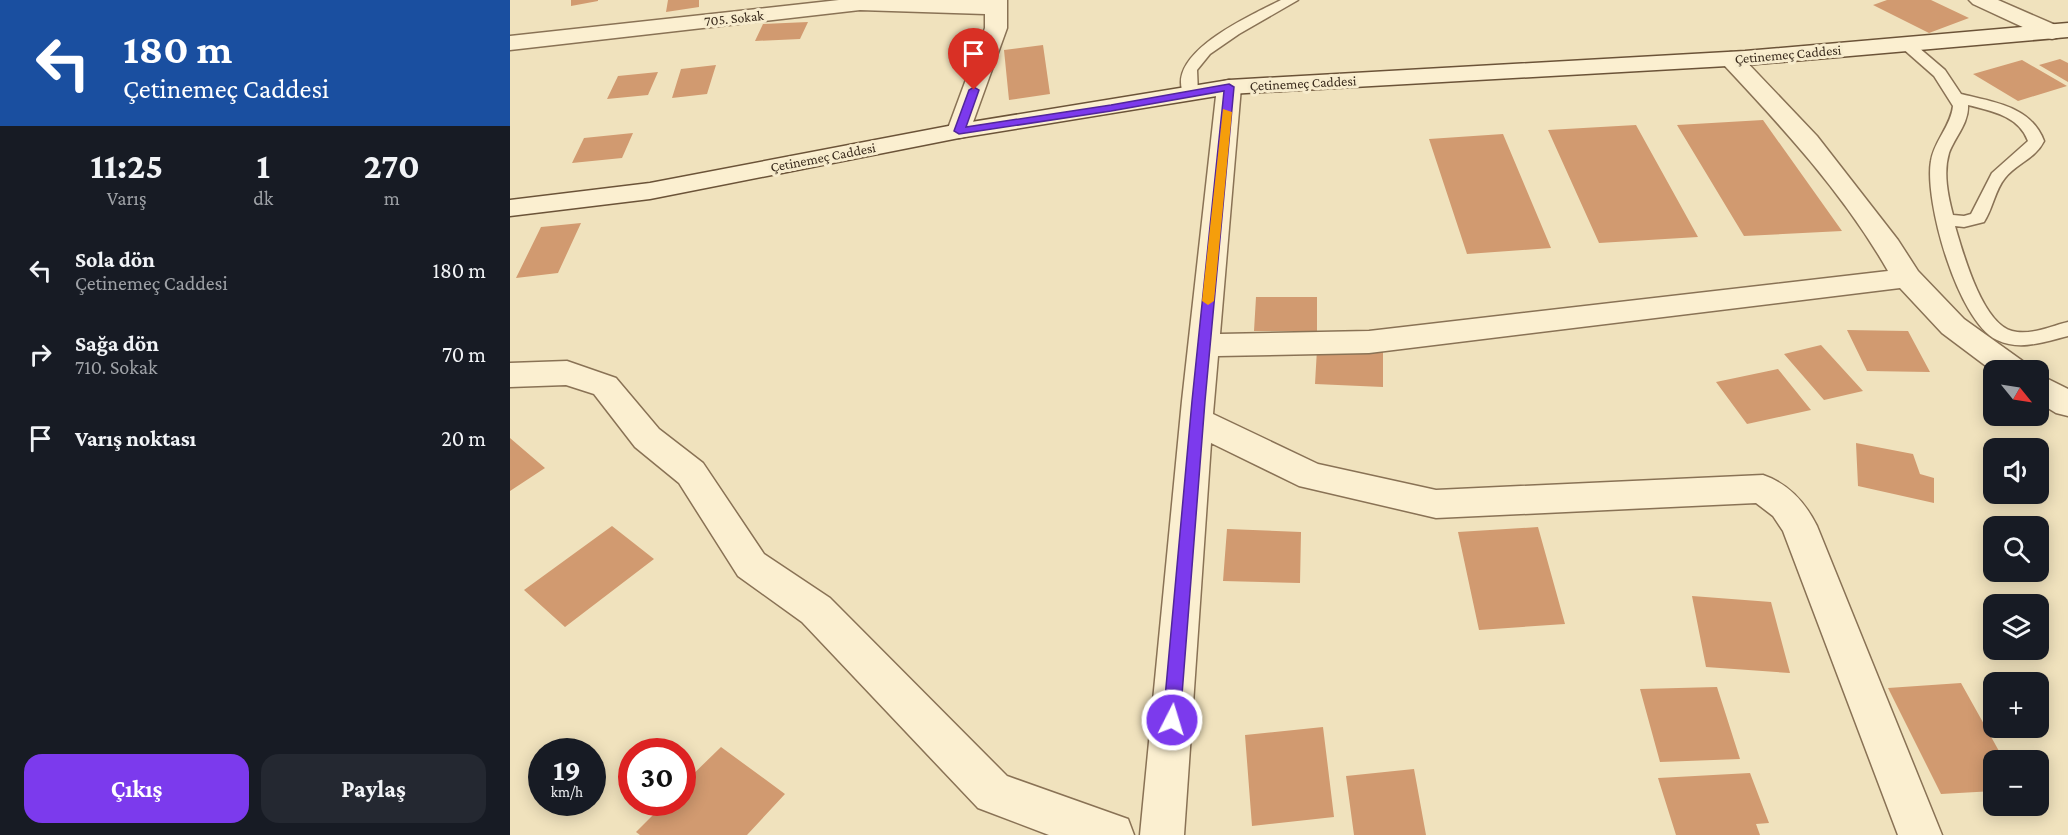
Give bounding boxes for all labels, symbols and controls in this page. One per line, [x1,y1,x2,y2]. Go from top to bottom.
street label: 705. Sokak [703,7,765,29]
icon: left [24,24,102,102]
text: 180 m [123,25,232,72]
pin [948,28,999,90]
icon: arrive [957,37,990,70]
street label: Çetinemeç Caddesi [1734,41,1842,67]
street label: Çetinemeç Caddesi [1249,72,1357,94]
text: Çetinemeç Caddesi [123,74,329,104]
street label: Çetinemeç Caddesi [769,139,877,175]
text: 11:25 [90,146,163,186]
text: 1 [257,146,270,186]
text: 270 [364,146,420,186]
text: Varış [107,187,147,209]
text: dk [253,187,273,209]
text: m [384,187,400,209]
text: Sola dön [75,247,155,272]
icon: left [24,254,57,287]
text: 180 m [433,258,486,283]
text: Çetinemeç Caddesi [75,272,228,294]
text: Sağa dön [75,331,159,356]
icon: right [24,338,57,371]
text: 70 m [442,342,486,367]
text: 710. Sokak [75,356,158,378]
north arrow [1983,360,2049,426]
map controls [1983,360,2049,816]
icon: arrive [24,422,57,455]
text: Varış noktası [75,426,196,451]
text: 20 m [441,426,486,451]
button: sound [1983,438,2049,504]
button: search [1983,516,2049,582]
button: layers [1983,594,2049,660]
button: + [1983,672,2049,738]
position arrow [1140,688,1204,752]
speed limit sign: 30 [618,738,696,816]
button: − [1983,750,2049,816]
text: 19 [553,753,581,786]
button: Çıkış [24,754,249,823]
button: Paylaş [261,754,486,823]
text: km/h [551,784,583,800]

